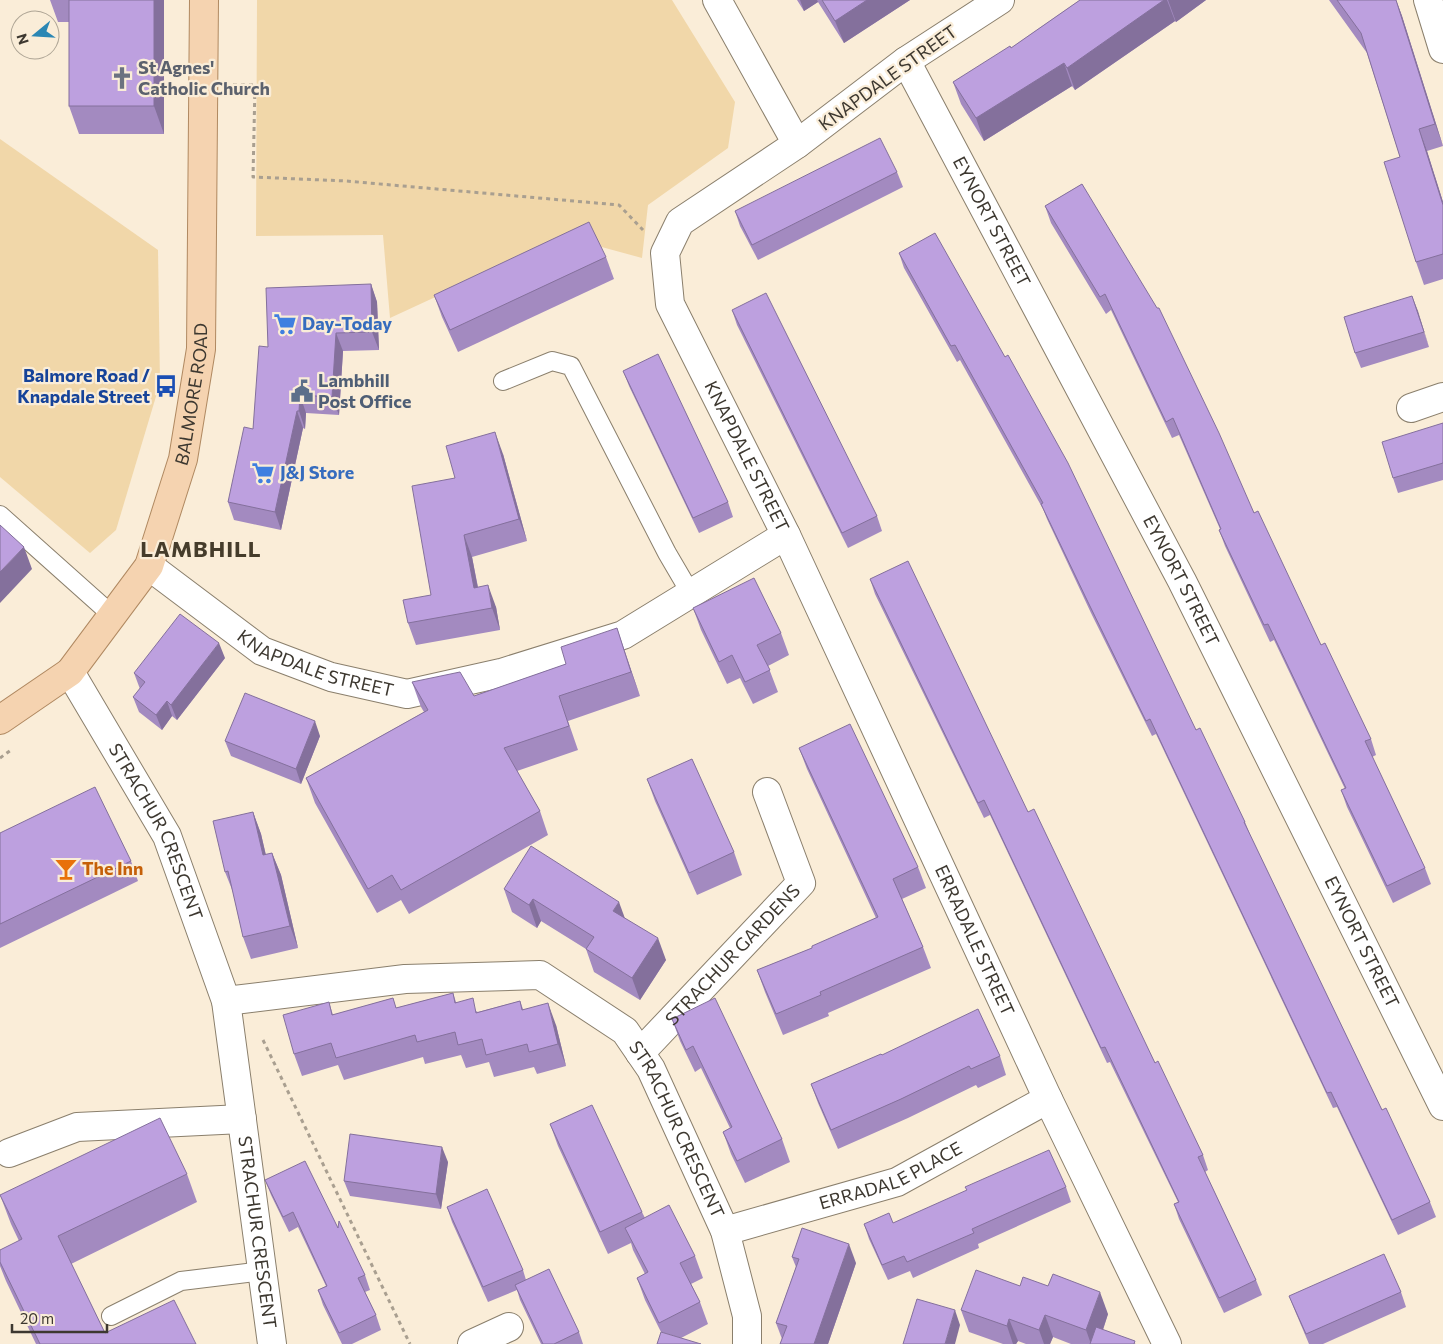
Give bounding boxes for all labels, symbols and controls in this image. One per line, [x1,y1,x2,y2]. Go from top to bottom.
north arrow [10,10,60,60]
street label: KNAPDALE STREET [814,20,961,135]
text: N [12,32,32,47]
place label: St Agnes' Catholic Church [138,56,270,99]
church icon: St Agnes' Catholic Church [109,65,135,91]
street label: EYNORT STREET [949,152,1036,290]
supermarket icon: Day-Today [272,311,298,337]
place label: Day-Today [302,312,392,334]
street label: BALMORE ROAD [170,323,211,468]
place label: Balmore Road / Knapdale Street [17,364,150,407]
place label: Lambhill Post Office [318,369,411,412]
bus stop icon: Balmore Road / Knapdale Street [153,373,179,399]
street label: KNAPDALE STREET [700,377,795,535]
public building icon: Lambhill Post Office [289,378,315,404]
supermarket icon: J&J Store [250,460,276,486]
place label: J&J Store [280,461,354,483]
street label: EYNORT STREET [1139,511,1225,649]
district label: LAMBHILL [140,535,262,562]
street label: KNAPDALE STREET [233,624,396,701]
street label: STRACHUR CRESCENT [105,739,208,923]
bar icon: The Inn [53,856,79,882]
place label: The Inn [82,857,143,879]
street label: ERRADALE STREET [931,861,1020,1019]
street label: EYNORT STREET [1320,872,1404,1011]
street label: STRACHUR GARDENS [660,879,804,1029]
street label: STRACHUR CRESCENT [625,1036,730,1221]
street label: STRACHUR CRESCENT [234,1134,282,1330]
street label: ERRADALE PLACE [816,1136,966,1214]
scale bar [12,1302,108,1334]
text: 20 m [20,1309,54,1327]

